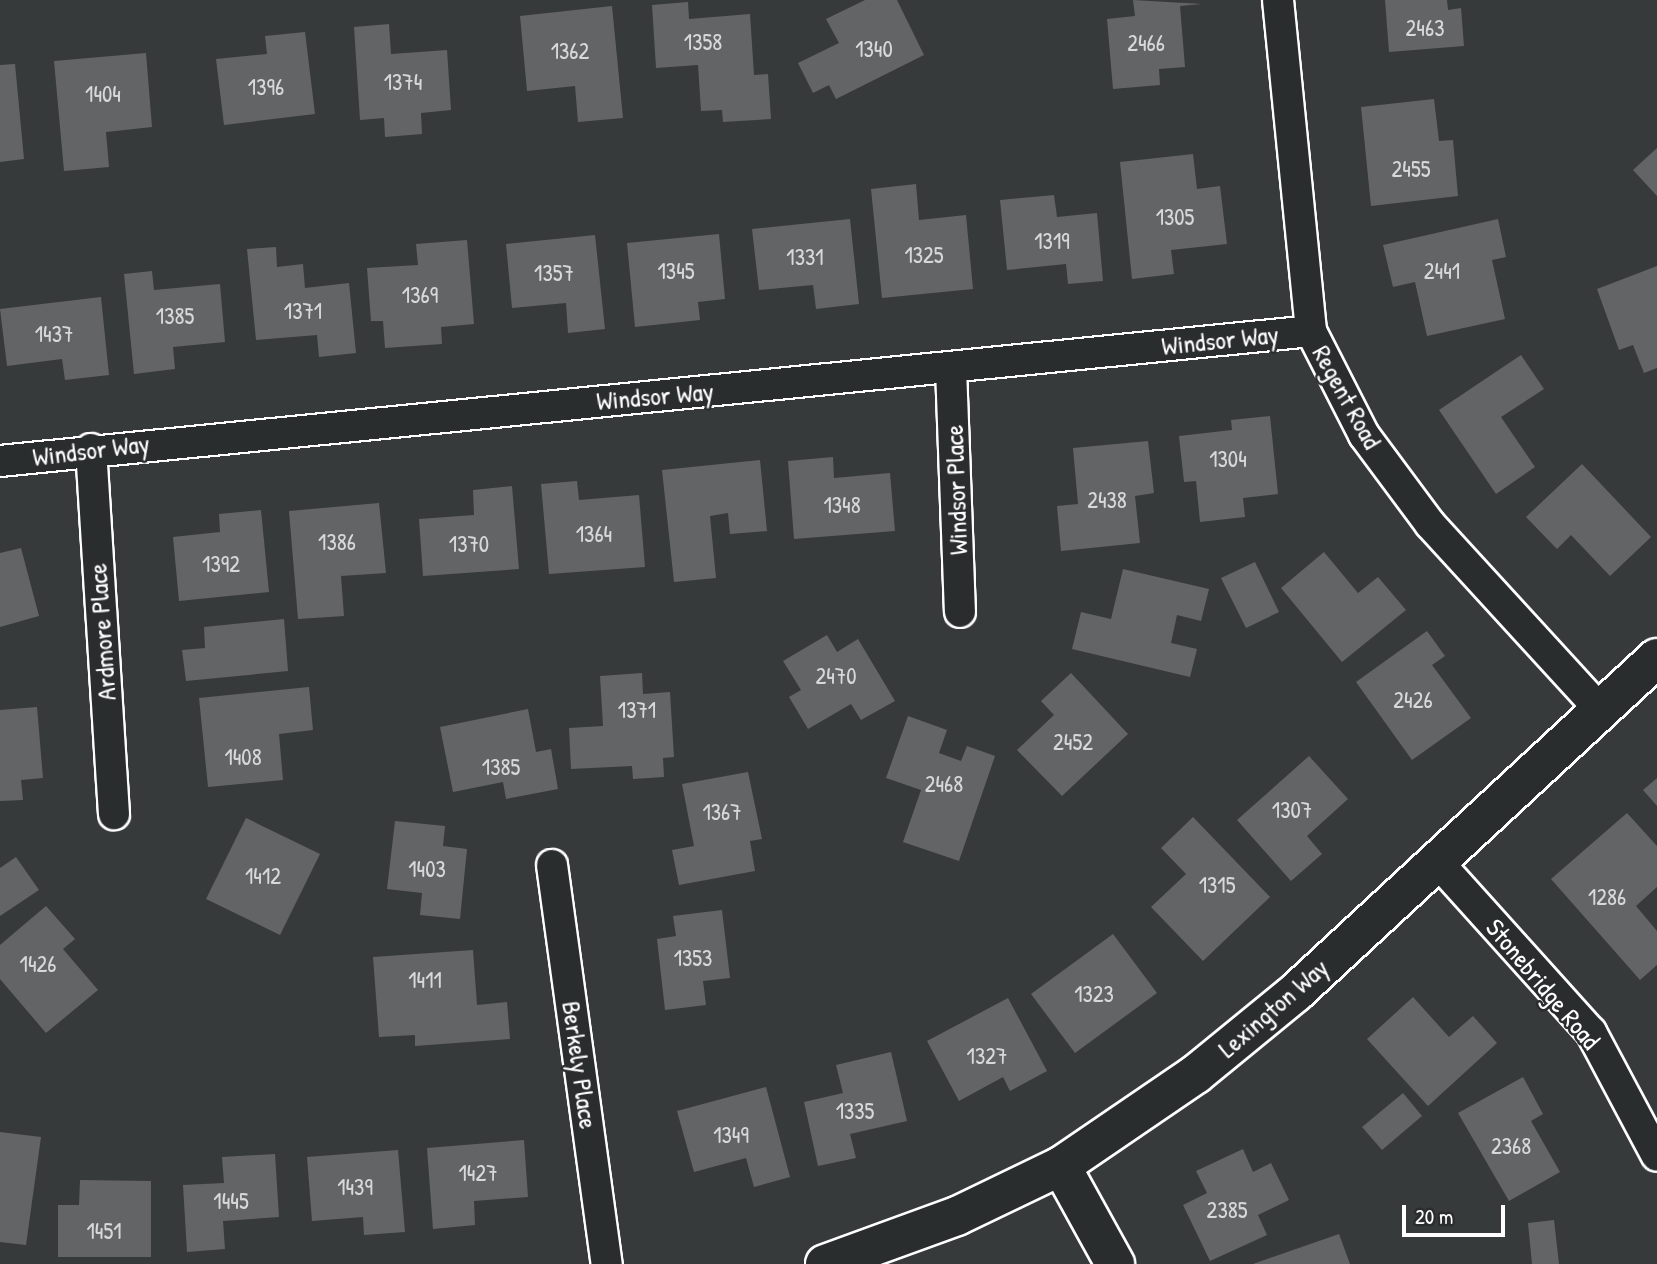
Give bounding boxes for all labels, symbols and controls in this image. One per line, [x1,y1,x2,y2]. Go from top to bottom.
house number: 2463 [1406,14,1444,42]
house number: 1358 [684,28,722,56]
house number: 2466 [1127,29,1165,57]
house number: 1340 [855,35,893,63]
house number: 1362 [551,37,589,65]
house number: 1374 [384,68,422,96]
house number: 1396 [248,73,284,101]
house number: 1404 [85,80,121,108]
house number: 2455 [1392,155,1430,183]
house number: 1305 [1156,203,1194,231]
house number: 1319 [1034,227,1070,255]
house number: 1325 [904,241,944,269]
house number: 1331 [786,243,824,271]
house number: 1345 [657,257,695,285]
house number: 2441 [1424,257,1460,285]
house number: 1357 [534,259,574,287]
house number: 1369 [402,281,438,309]
house number: 1371 [284,297,322,325]
house number: 1385 [156,302,194,330]
street label: Windsor Way [1160,318,1280,362]
house number: 1437 [35,320,73,348]
street label: Regent Road [1306,340,1388,454]
street label: Windsor Way [595,375,715,417]
street label: Windsor Place [938,424,974,556]
street label: Windsor Way [31,427,151,473]
house number: 1304 [1209,445,1247,473]
house number: 2438 [1087,486,1127,514]
house number: 1348 [823,491,861,519]
house number: 1364 [576,520,612,548]
house number: 1386 [318,528,356,556]
house number: 1370 [449,530,489,558]
house number: 1392 [202,550,240,578]
street label: Ardmore Place [82,562,122,702]
house number: 2470 [815,662,857,690]
house number: 2426 [1393,686,1433,714]
house number: 1371 [618,696,656,724]
house number: 2452 [1053,728,1093,756]
house number: 1408 [224,743,262,771]
house number: 1385 [482,753,520,781]
house number: 2468 [925,770,963,798]
house number: 1307 [1272,796,1312,824]
house number: 1367 [702,798,742,826]
house number: 1403 [408,855,446,883]
house number: 1412 [245,862,281,890]
house number: 1315 [1199,871,1235,899]
house number: 1286 [1588,883,1626,911]
street label: Stonebridge Road [1479,912,1607,1056]
house number: 1353 [674,944,712,972]
house number: 1426 [20,950,56,978]
street label: Lexington Way [1212,952,1334,1064]
house number: 1411 [408,966,442,994]
house number: 1323 [1074,980,1114,1008]
street label: Berkely Place [556,999,604,1131]
house number: 1327 [967,1042,1007,1070]
house number: 1335 [836,1097,874,1125]
house number: 1349 [713,1121,749,1149]
house number: 2368 [1491,1132,1531,1160]
house number: 1427 [458,1159,498,1187]
house number: 1439 [337,1173,373,1201]
house number: 1445 [213,1187,249,1215]
scale bar [1405,1190,1508,1234]
house number: 2385 [1207,1196,1247,1224]
text: 20 m [1415,1202,1453,1231]
house number: 1451 [86,1217,122,1245]

